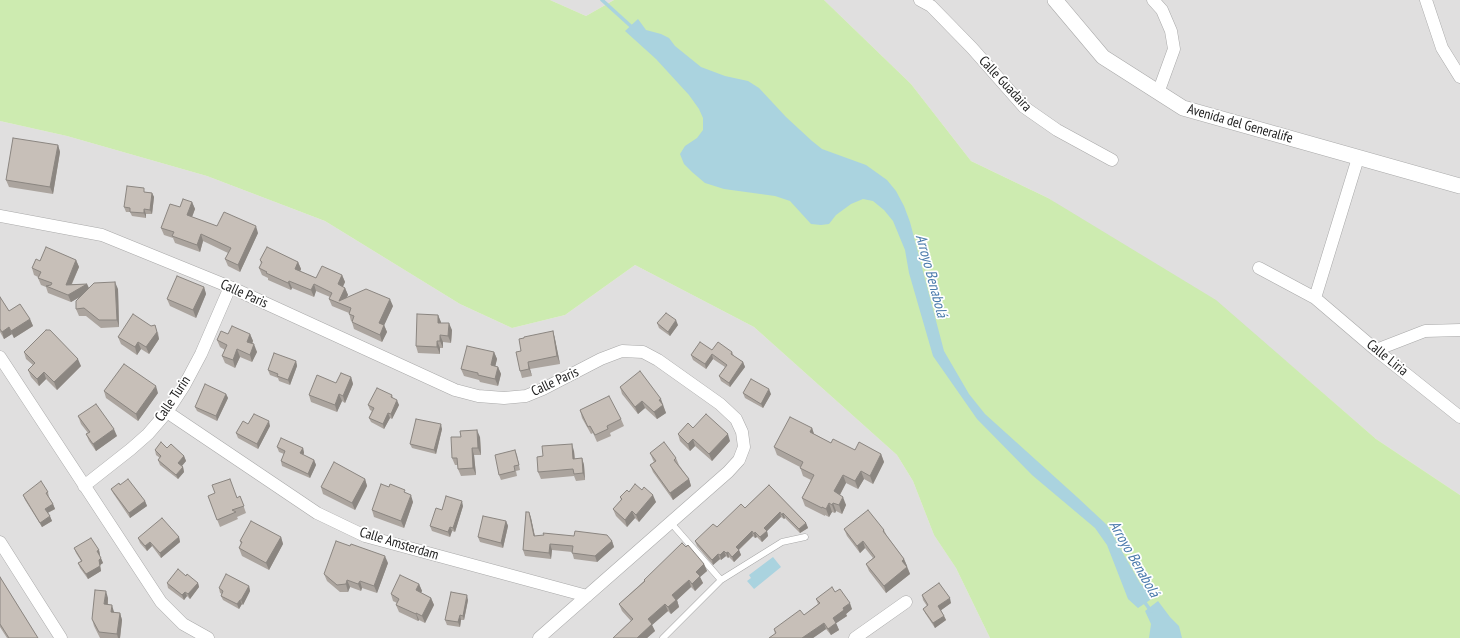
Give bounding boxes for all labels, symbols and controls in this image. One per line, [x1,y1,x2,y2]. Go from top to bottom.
street label: Calle Guadaira [975,53,1035,115]
street label: Avenida del Generalife [1185,101,1295,147]
water label: Arroyo Benabolá [911,232,951,320]
street label: Calle Paris [218,276,270,312]
street label: Calle Liria [1363,336,1411,380]
street label: Calle Paris [529,364,581,400]
street label: Calle Turin [152,373,194,425]
water label: Arroyo Benabolá [1105,518,1163,600]
street label: Calle Amsterdam [357,524,441,564]

